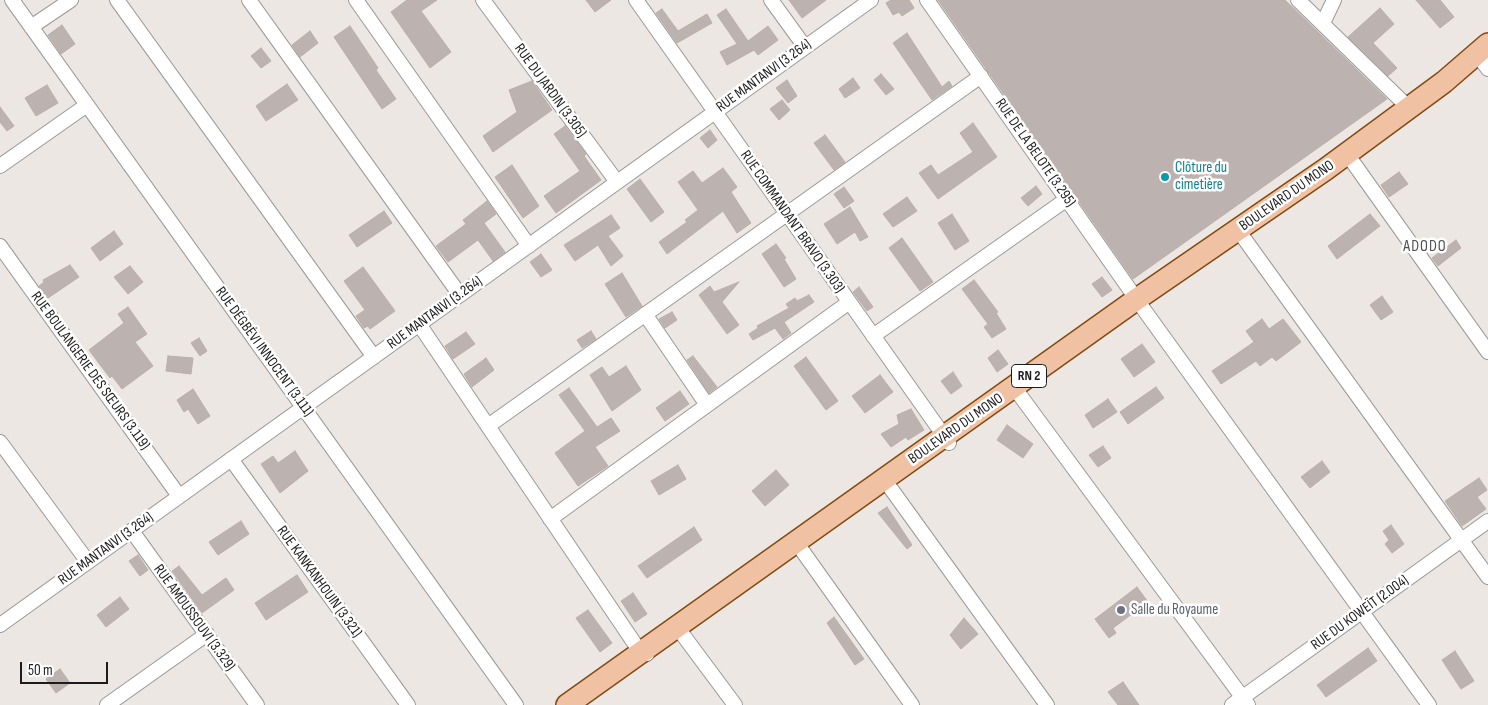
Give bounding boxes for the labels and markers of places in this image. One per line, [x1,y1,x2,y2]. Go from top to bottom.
place label: Clôture du cimetière [1175,159,1227,194]
marker: Clôture du cimetière [1159,171,1171,183]
place label: Salle du Royaume [1131,601,1218,619]
marker: Salle du Royaume [1115,604,1127,616]

